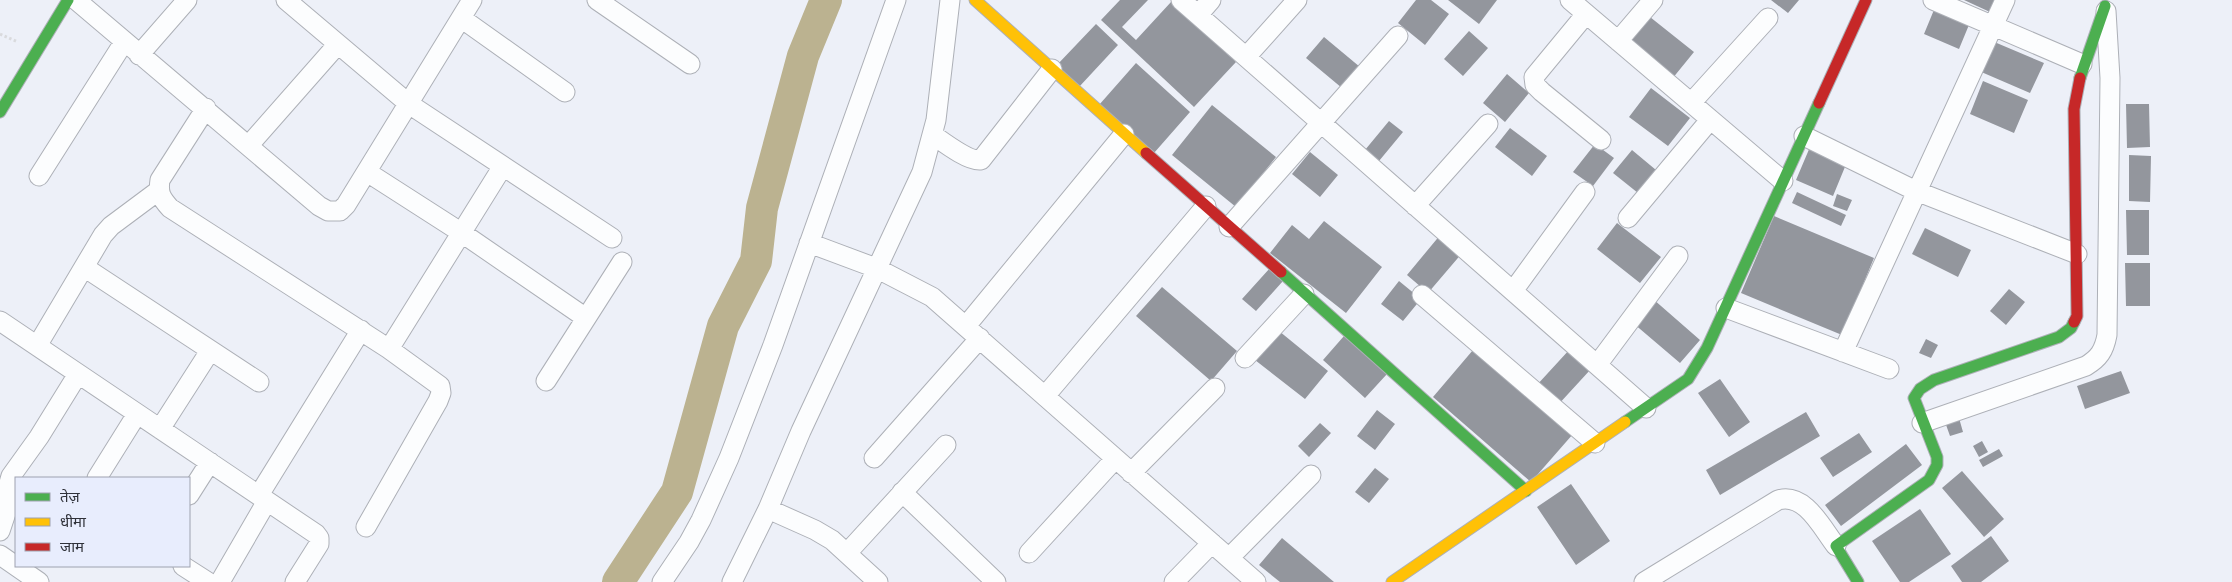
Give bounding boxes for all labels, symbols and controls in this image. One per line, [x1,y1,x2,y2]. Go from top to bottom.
legend [15,477,190,567]
text: तेज़ [60,488,81,505]
text: धीमा [60,513,87,530]
text: जाम [60,538,85,555]

